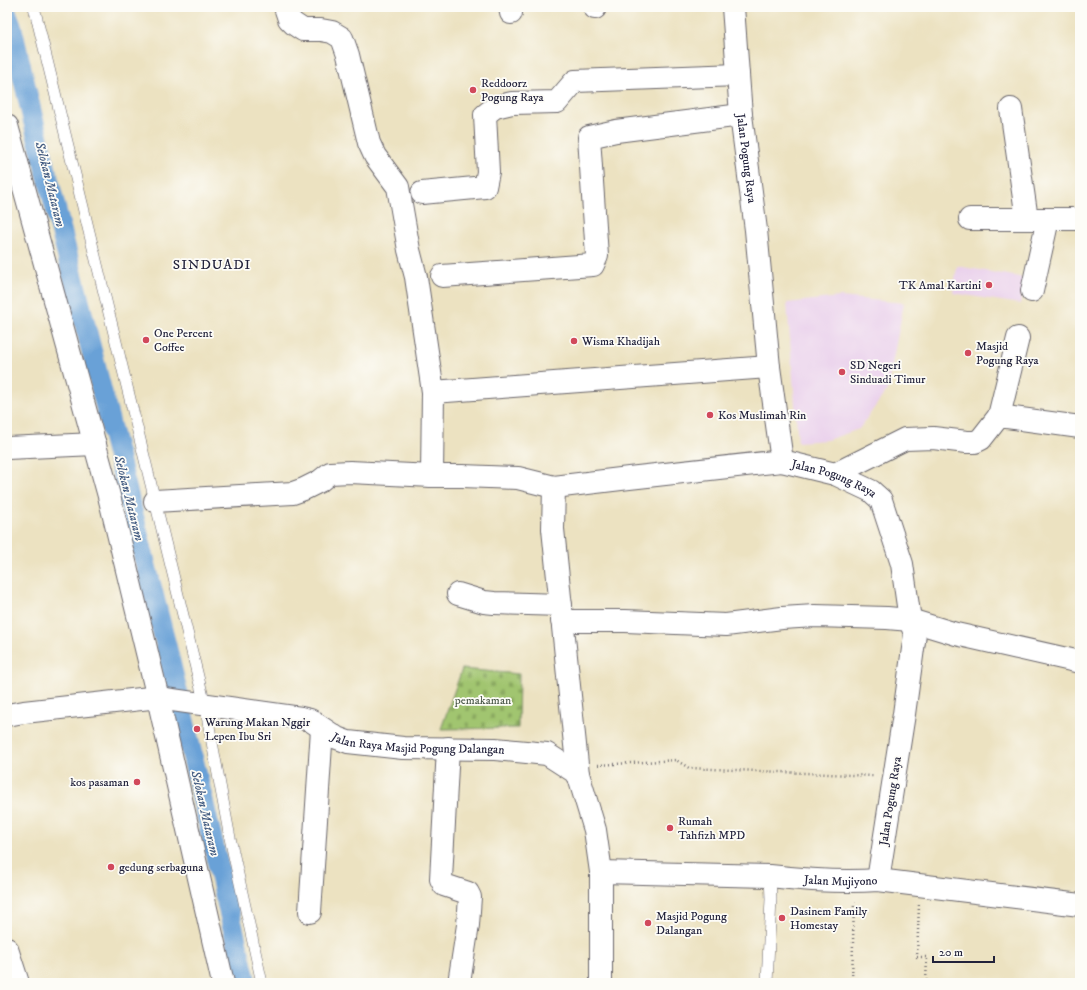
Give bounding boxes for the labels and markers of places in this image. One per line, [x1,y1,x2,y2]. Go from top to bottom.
place label: Reddoorz Pogung Raya [481,76,545,105]
marker: Reddoorz Pogung Raya [468,85,478,95]
place label: TK Amal Kartini [899,278,981,293]
marker: TK Amal Kartini [984,280,994,290]
place label: One Percent Coffee [154,326,213,355]
place label: Wisma Khadijah [581,334,661,349]
marker: One Percent Coffee [141,335,151,345]
marker: Wisma Khadijah [569,336,579,346]
place label: Masjid Pogung Raya [976,339,1040,368]
marker: Masjid Pogung Raya [963,348,973,358]
place label: SD Negeri Sinduadi Timur [850,358,926,387]
marker: SD Negeri Sinduadi Timur [837,367,847,377]
place label: Kos Muslimah Rin [718,408,807,423]
marker: Kos Muslimah Rin [705,410,715,420]
place label: Warung Makan Nggir Lepen Ibu Sri [204,715,311,744]
marker: Warung Makan Nggir Lepen Ibu Sri [192,724,202,734]
place label: kos pasaman [70,775,130,790]
marker: kos pasaman [132,777,142,787]
place label: Rumah Tahfizh MPD [678,814,745,843]
marker: Rumah Tahfizh MPD [665,823,675,833]
place label: gedung serbaguna [119,860,204,875]
marker: gedung serbaguna [106,862,116,872]
place label: Dasinem Family Homestay [790,904,868,933]
place label: Masjid Pogung Dalangan [656,909,727,938]
marker: Dasinem Family Homestay [777,913,787,923]
marker: Masjid Pogung Dalangan [643,918,653,928]

